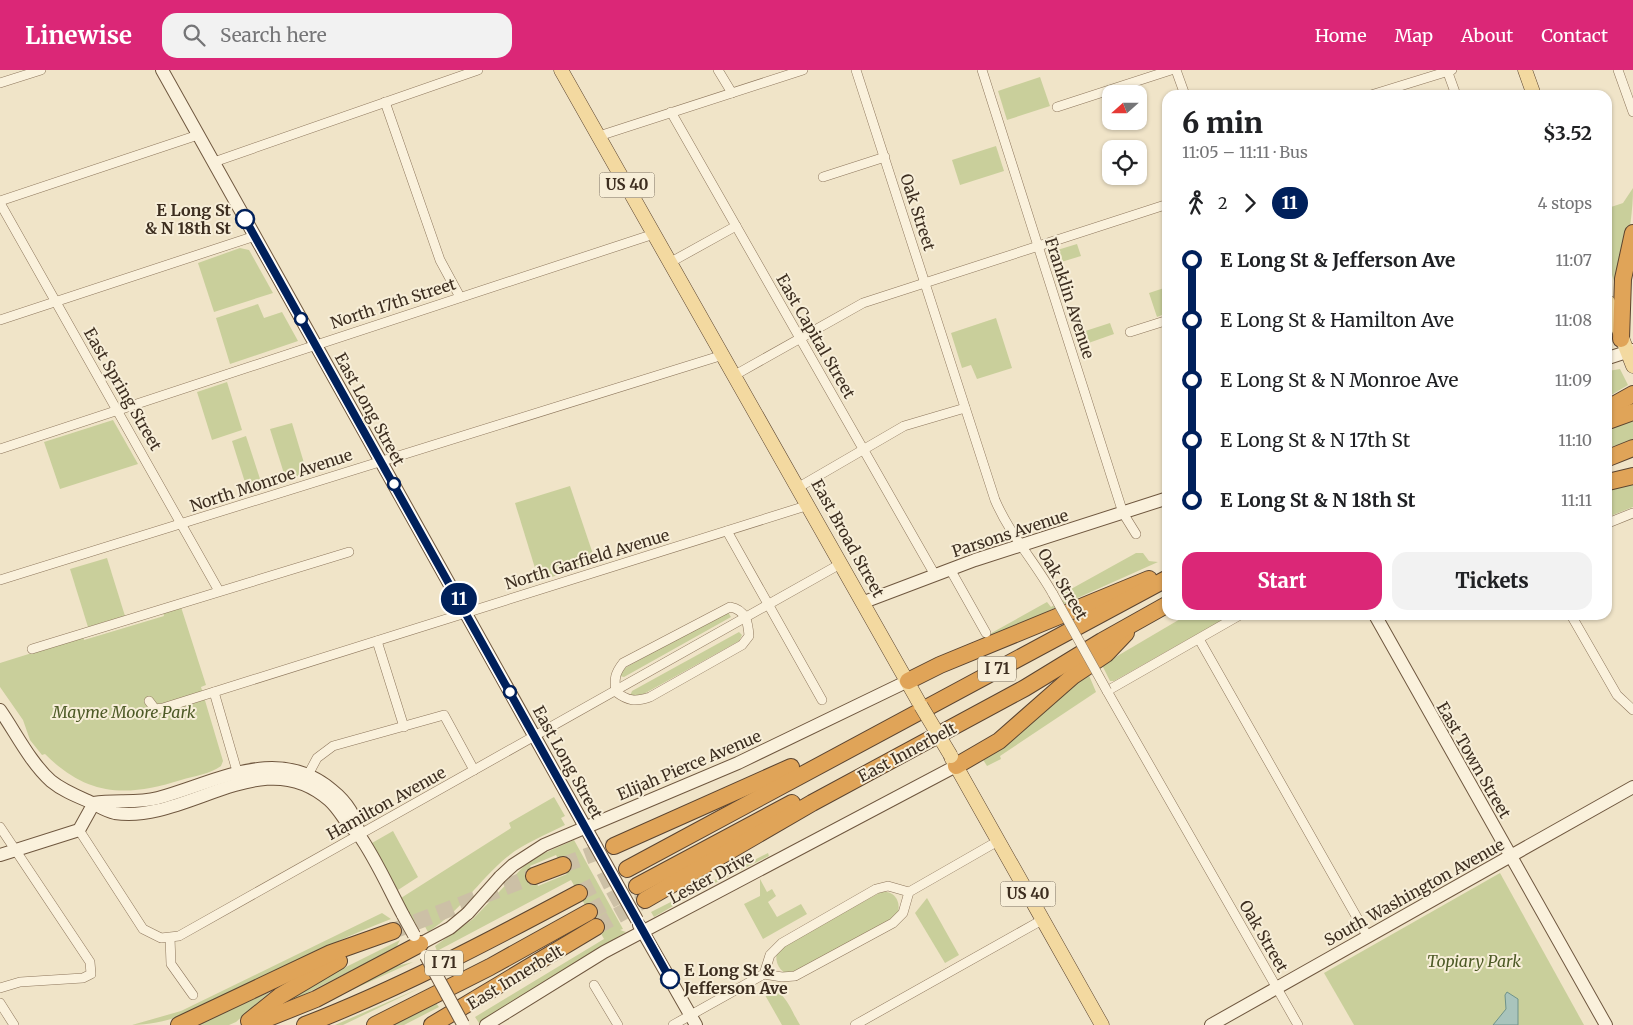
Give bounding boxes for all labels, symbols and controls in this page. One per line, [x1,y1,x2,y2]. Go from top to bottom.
search box [162,13,512,58]
text: Linewise [25,20,132,51]
icon: search [180,21,208,49]
text: Search here [220,23,327,47]
text: Home [1315,24,1367,47]
text: Map [1395,24,1433,47]
text: About [1461,24,1513,47]
text: Contact [1541,24,1608,47]
north arrow [1102,85,1148,130]
map controls [1102,85,1147,185]
text: 6 min [1182,105,1263,141]
text: $3.52 [1543,121,1592,145]
button: locate [1102,140,1147,185]
text: 11:05 – 11:11 · Bus [1182,142,1308,162]
street label: Oak Street [896,171,940,254]
road number: US 40 [600,172,654,198]
icon: walk [1182,189,1210,217]
icon: forward [1236,189,1264,217]
text: 11 [1282,191,1298,214]
text: 2 [1218,193,1228,213]
text: 4 stops [1538,193,1592,213]
place label: E Long St & N 18th St [145,200,232,238]
marker: E Long St & N 18th St [235,209,255,229]
street label: Franklin Avenue [1041,235,1099,361]
text: E Long St & Jefferson Ave [1220,248,1455,272]
text: 11:07 [1556,250,1592,270]
street label: East Capital Street [772,270,860,402]
street label: North 17th Street [328,273,459,333]
text: E Long St & Hamilton Ave [1220,308,1454,332]
text: 11:08 [1555,310,1592,330]
unlabelled marker [294,312,308,326]
street label: East Spring Street [80,324,167,455]
street label: East Long Street [331,349,410,470]
text: E Long St & N Monroe Ave [1220,368,1458,392]
text: 11:09 [1555,370,1592,390]
text: E Long St & N 17th St [1220,428,1410,452]
text: 11:10 [1558,430,1592,450]
street label: North Monroe Avenue [187,444,355,516]
street label: East Broad Street [807,475,889,601]
unlabelled marker [387,477,401,491]
text: E Long St & N 18th St [1220,488,1415,512]
text: 11:11 [1561,490,1592,510]
street label: Parsons Avenue [949,505,1071,561]
street label: North Garfield Avenue [502,524,672,594]
street label: Oak Street [1034,545,1093,624]
button: Start [1182,552,1382,610]
button: Tickets [1392,552,1592,610]
line badge: 11 [436,583,482,615]
text: 11 [451,587,467,610]
road number: I 71 [978,656,1016,682]
unlabelled marker [503,685,517,699]
street label: East Town Street [1433,698,1516,822]
park label: Mayme Moore Park [52,702,196,722]
street label: East Long Street [529,702,608,823]
street label: East Innerbelt [854,717,960,786]
street label: Elijah Pierce Avenue [614,726,764,804]
street label: Hamilton Avenue [323,762,449,844]
street label: South Washington Avenue [1321,834,1507,950]
street label: Lester Drive [665,846,757,908]
road number: US 40 [1000,882,1056,906]
street label: Oak Street [1235,896,1293,976]
street label: East Innerbelt [463,940,567,1014]
road number: I 71 [425,950,463,976]
park label: Topiary Park [1427,951,1521,971]
place label: E Long St & Jefferson Ave [683,960,788,998]
marker: E Long St & Jefferson Ave [660,969,680,989]

